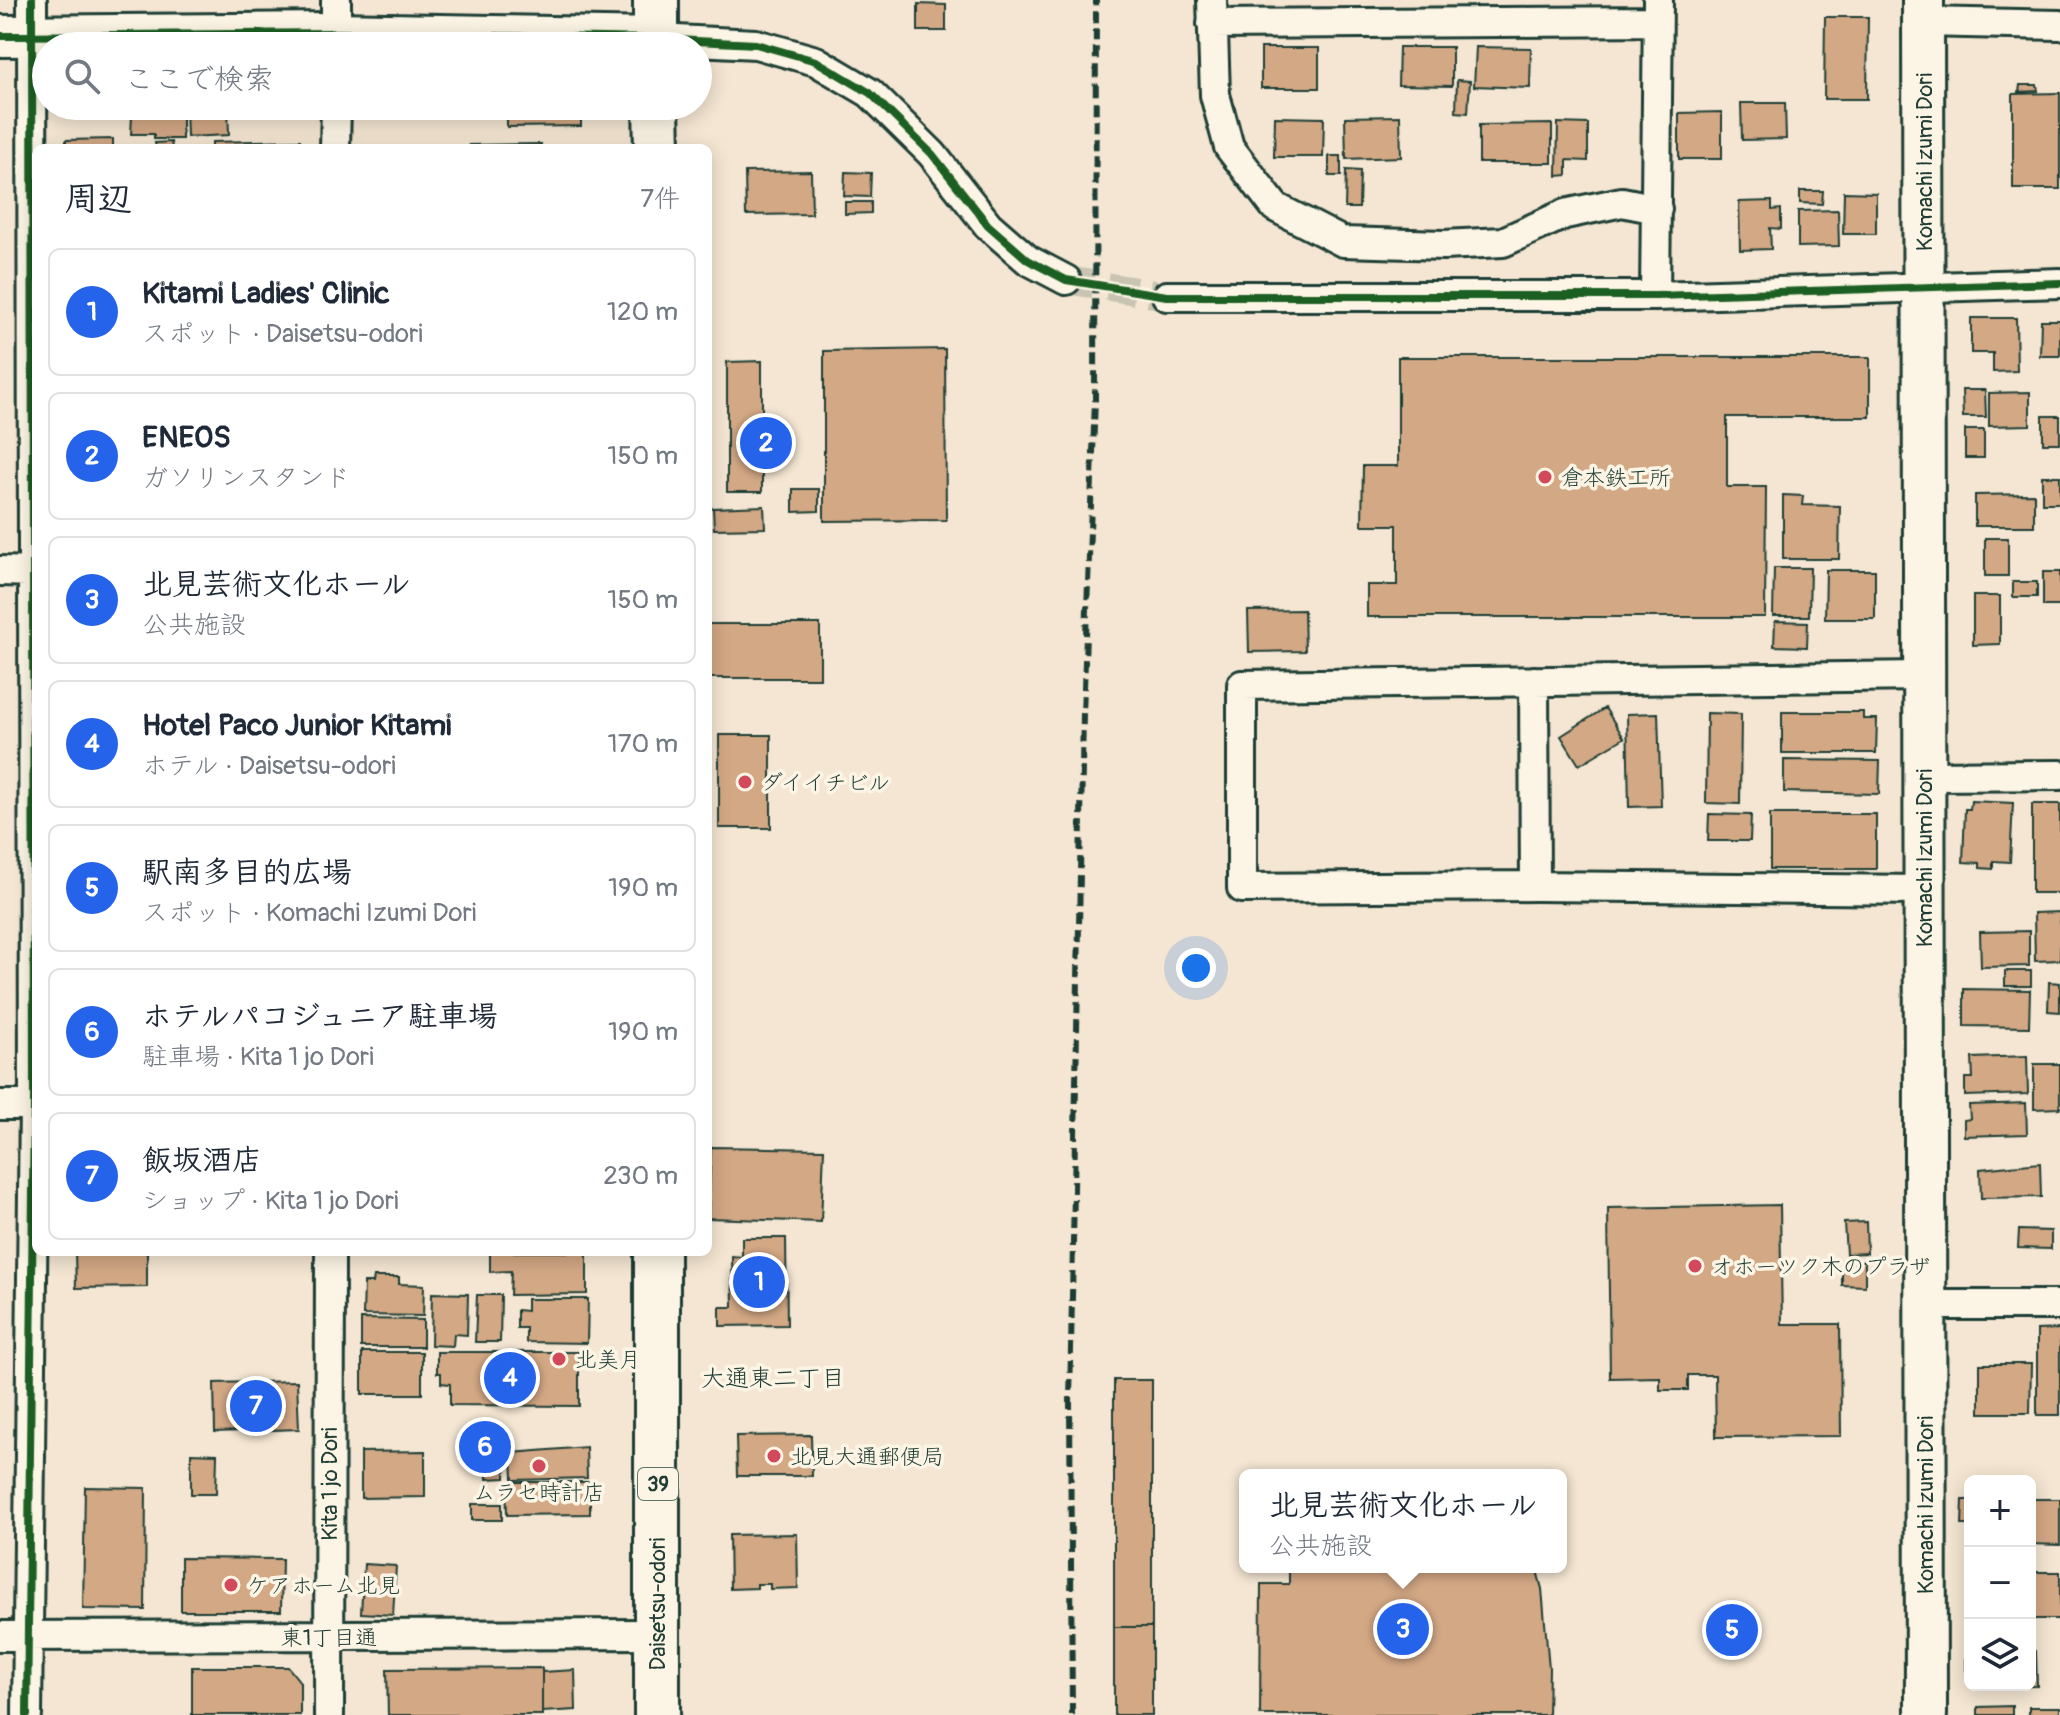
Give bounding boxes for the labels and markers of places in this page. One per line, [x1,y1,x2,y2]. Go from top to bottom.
pin: 2 [740,413,792,473]
place label: 倉本鉄工所 [1561,464,1671,492]
marker: 倉本鉄工所 [1536,468,1554,486]
place label: ダイイチビル [761,769,890,797]
marker: ダイイチビル [736,773,754,791]
pin: 1 [733,1252,785,1312]
place label: オホーツク木のプラザ [1711,1253,1931,1281]
marker: オホーツク木のプラザ [1686,1257,1704,1275]
place label: 北美月 [575,1346,641,1374]
pin: 4 [484,1348,536,1408]
marker: 北美月 [550,1350,568,1368]
pin: 7 [230,1376,282,1436]
pin: 6 [459,1417,511,1477]
place label: 北見大通郵便局 [790,1443,944,1471]
marker: 北見大通郵便局 [765,1447,783,1465]
marker: ムラセ時計店 [530,1457,548,1475]
place label: ムラセ時計店 [473,1479,605,1507]
place label: ケアホーム北見 [247,1572,400,1600]
marker: ケアホーム北見 [222,1576,240,1594]
pin: 3 [1377,1599,1429,1659]
pin: 5 [1706,1600,1758,1660]

